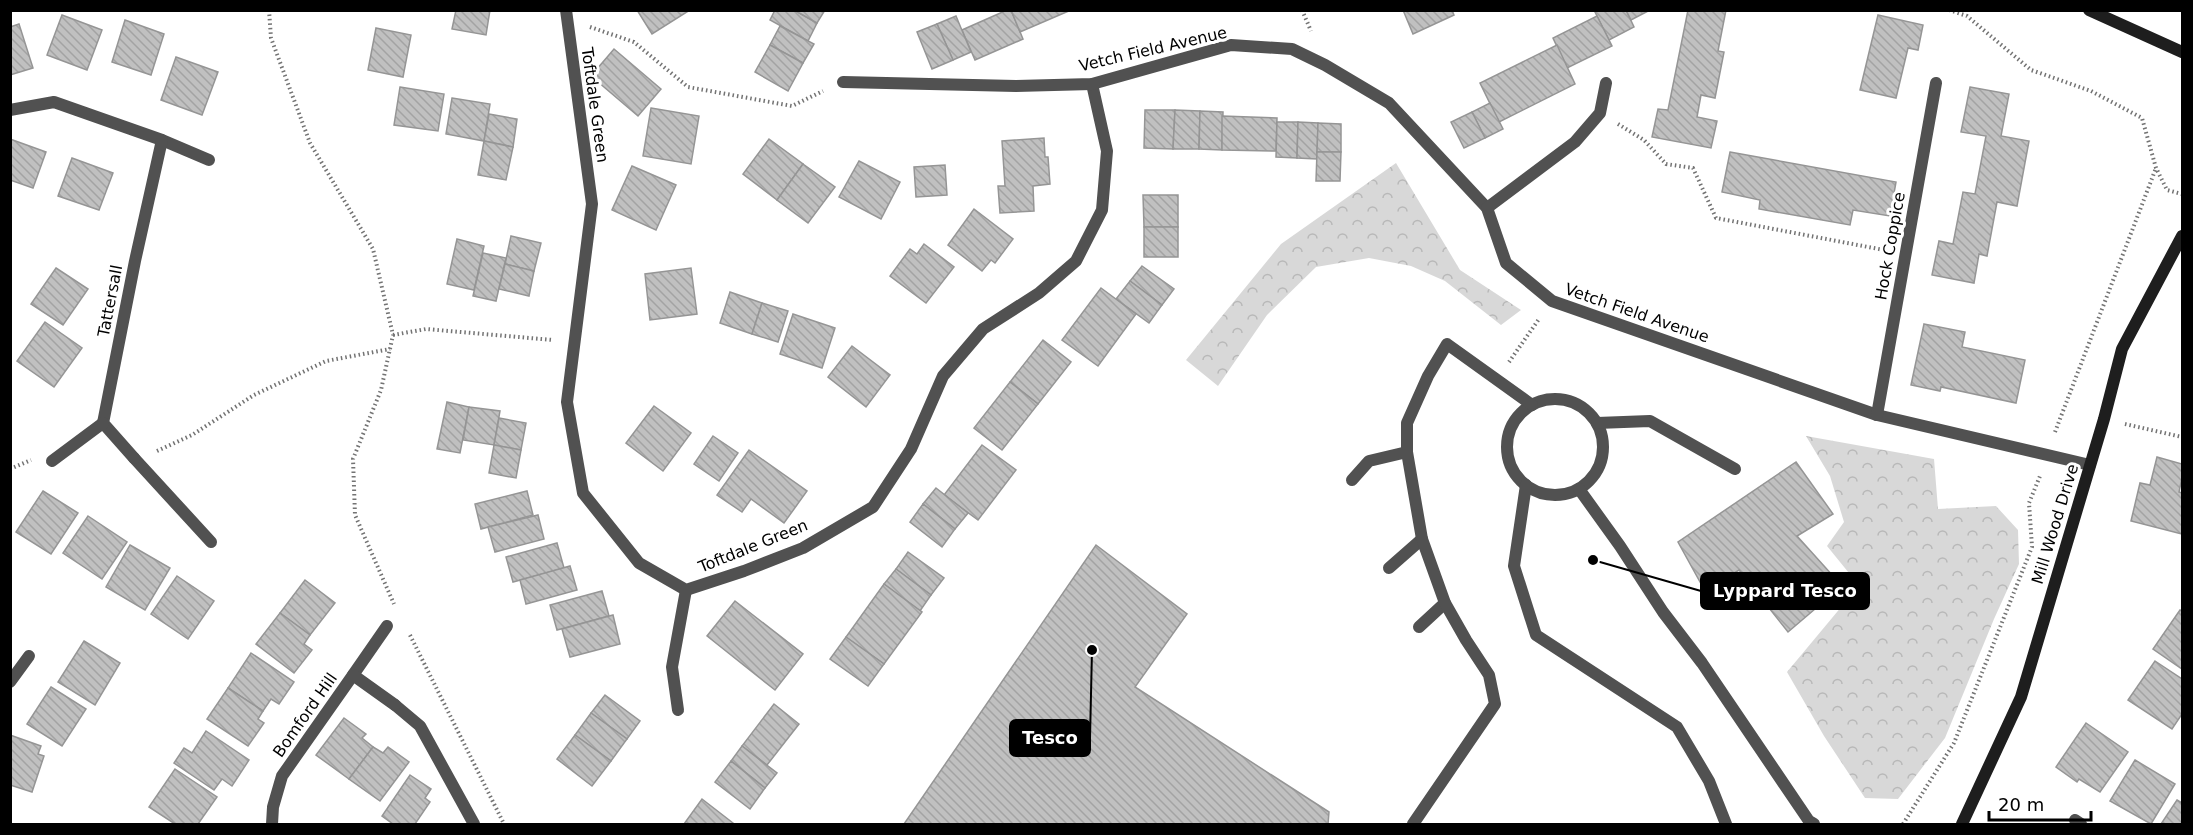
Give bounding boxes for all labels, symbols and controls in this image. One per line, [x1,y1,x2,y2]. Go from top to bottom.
street label: Vetch Field Avenue [1077,23,1229,75]
street label: Toftdale Green [577,45,612,164]
street label: Hock Coppice [1871,191,1909,301]
street label: Tattersall [94,263,126,340]
street label: Vetch Field Avenue [1562,279,1712,347]
street label: Mill Wood Drive [2028,462,2082,586]
street label: Toftdale Green [695,515,810,577]
callout: Lyppard Tesco [1701,573,1869,609]
text: Lyppard Tesco [1713,580,1857,601]
street label: Bomford Hill [269,669,341,761]
callout: Tesco [1010,720,1090,756]
text: Tesco [1022,727,1078,748]
scale bar [1989,784,2091,822]
text: 20 m [1998,794,2044,815]

